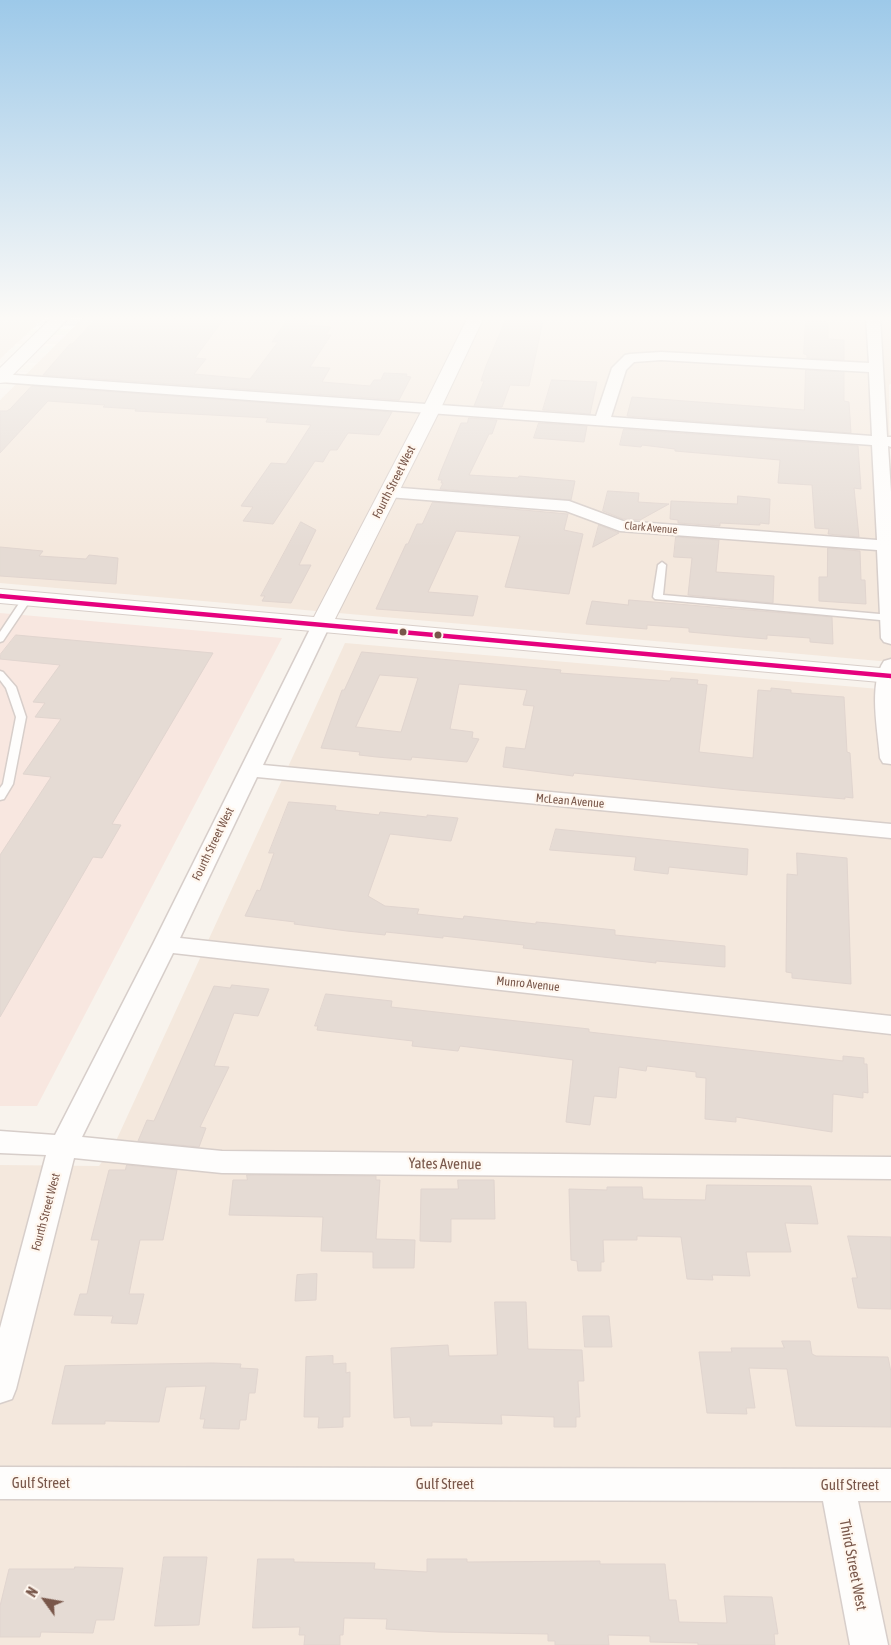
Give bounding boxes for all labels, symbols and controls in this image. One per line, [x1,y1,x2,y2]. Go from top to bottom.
street label: Fourth Street West [369,443,419,521]
street label: Clark Avenue [624,519,678,537]
unlabelled marker [398,627,408,637]
unlabelled marker [433,630,443,640]
street label: McLean Avenue [535,791,605,811]
street label: Fourth Street West [189,805,237,883]
street label: Munro Avenue [496,974,560,994]
street label: Yates Avenue [409,1154,481,1174]
street label: Fourth Street West [29,1172,63,1252]
street label: Gulf Street [12,1474,70,1492]
street label: Gulf Street [416,1475,474,1493]
street label: Gulf Street [821,1476,879,1494]
street label: Third Street West [835,1518,871,1612]
north arrow [20,1575,70,1625]
text: N [23,1584,41,1600]

